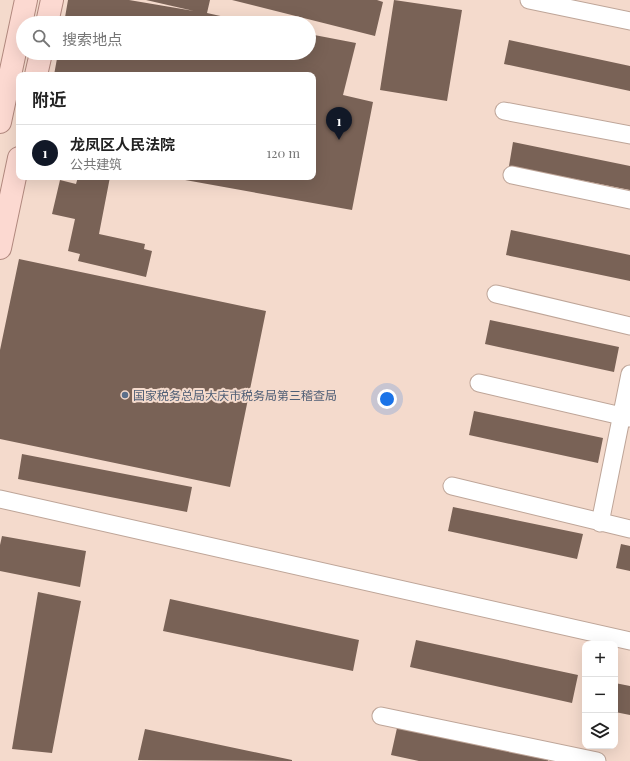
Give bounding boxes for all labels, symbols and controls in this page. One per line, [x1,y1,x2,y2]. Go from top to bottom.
search box [16,16,316,60]
icon: search [30,27,52,49]
text: 搜索地点 [62,29,122,49]
text: 附近 [32,88,66,110]
pin: 1 [326,107,352,140]
text: 龙凤区人民法院 [70,134,175,154]
text: 1 [43,144,47,161]
text: 120 m [266,144,300,161]
text: 公共建筑 [70,155,122,172]
place label: 国家税务总局大庆市税务局第三稽查局 [133,387,337,403]
your location [377,389,397,409]
marker: 国家税务总局大庆市税务局第三稽查局 [120,390,130,400]
map controls [582,641,618,749]
button: + [582,641,618,677]
button: − [582,677,618,713]
button: layers [582,713,618,749]

